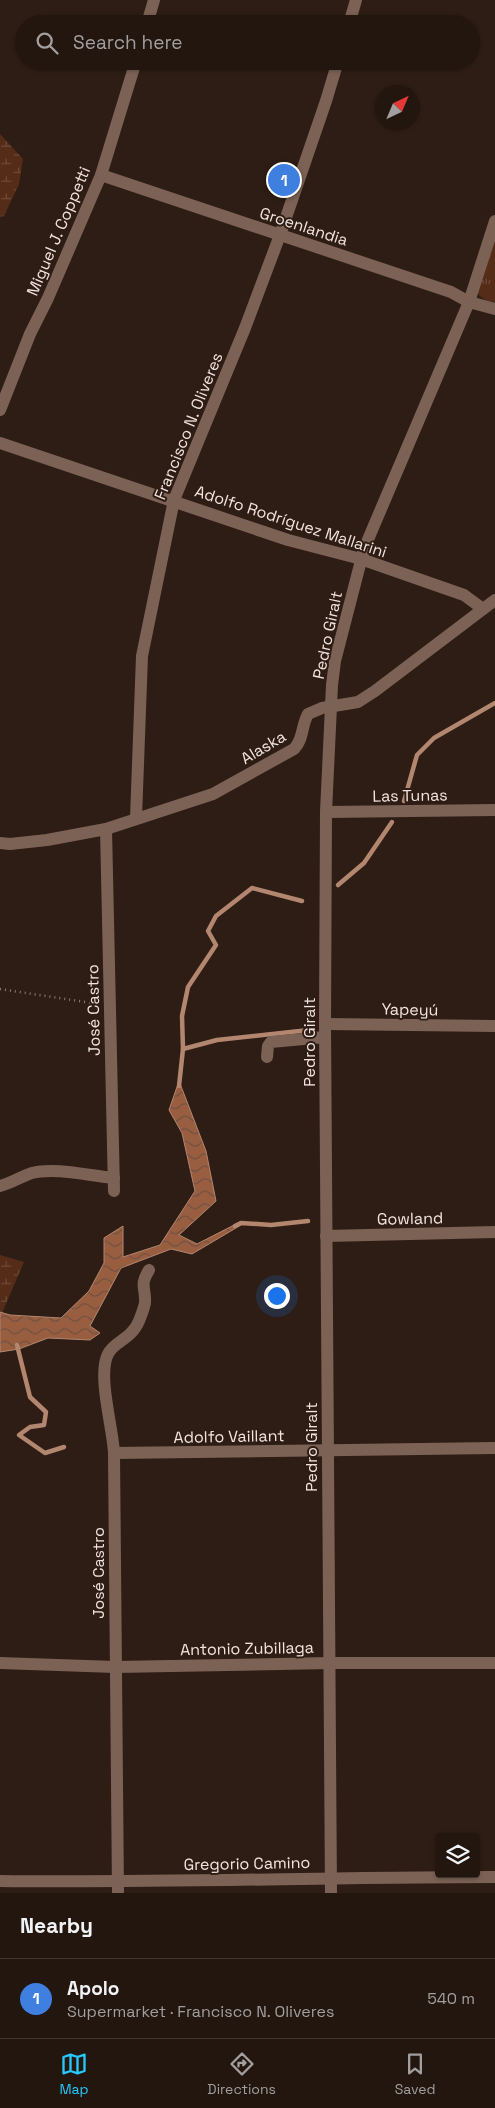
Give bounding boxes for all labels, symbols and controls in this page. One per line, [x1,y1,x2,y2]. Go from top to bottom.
search box [15,15,480,70]
icon: search [33,29,61,57]
text: Search here [73,30,183,55]
north arrow [375,85,420,130]
pin: 1 [268,161,300,199]
street label: Miguel J. Coppetti [22,163,95,299]
street label: Groenlandia [257,202,351,251]
street label: Francisco N. Oliveres [149,349,228,503]
street label: Adolfo Rodríguez Mallarini [192,480,389,562]
street label: Pedro Giralt [308,589,347,681]
street label: Alaska [237,726,290,769]
street label: Las Tunas [372,784,448,807]
street label: José Castro [82,964,105,1056]
street label: Pedro Giralt [299,997,320,1087]
street label: Yapeyú [381,999,439,1020]
street label: Gowland [377,1207,443,1230]
your location [264,1283,290,1309]
street label: Pedro Giralt [301,1402,322,1492]
street label: Adolfo Vaillant [173,1425,285,1448]
street label: José Castro [88,1527,109,1619]
street label: Antonio Zubillaga [180,1637,314,1660]
map controls [435,1833,480,1878]
button: layers [435,1833,480,1878]
street label: Gregorio Camino [183,1852,311,1875]
text: Nearby [20,1912,93,1939]
text: Apolo [67,1976,119,2001]
text: 1 [32,1988,40,2009]
text: 540 m [427,1988,475,2009]
text: Supermarket · Francisco N. Oliveres [67,2001,334,2022]
tab: Map [59,2050,89,2098]
tab: Directions [207,2050,276,2098]
tab: Saved [395,2050,436,2098]

